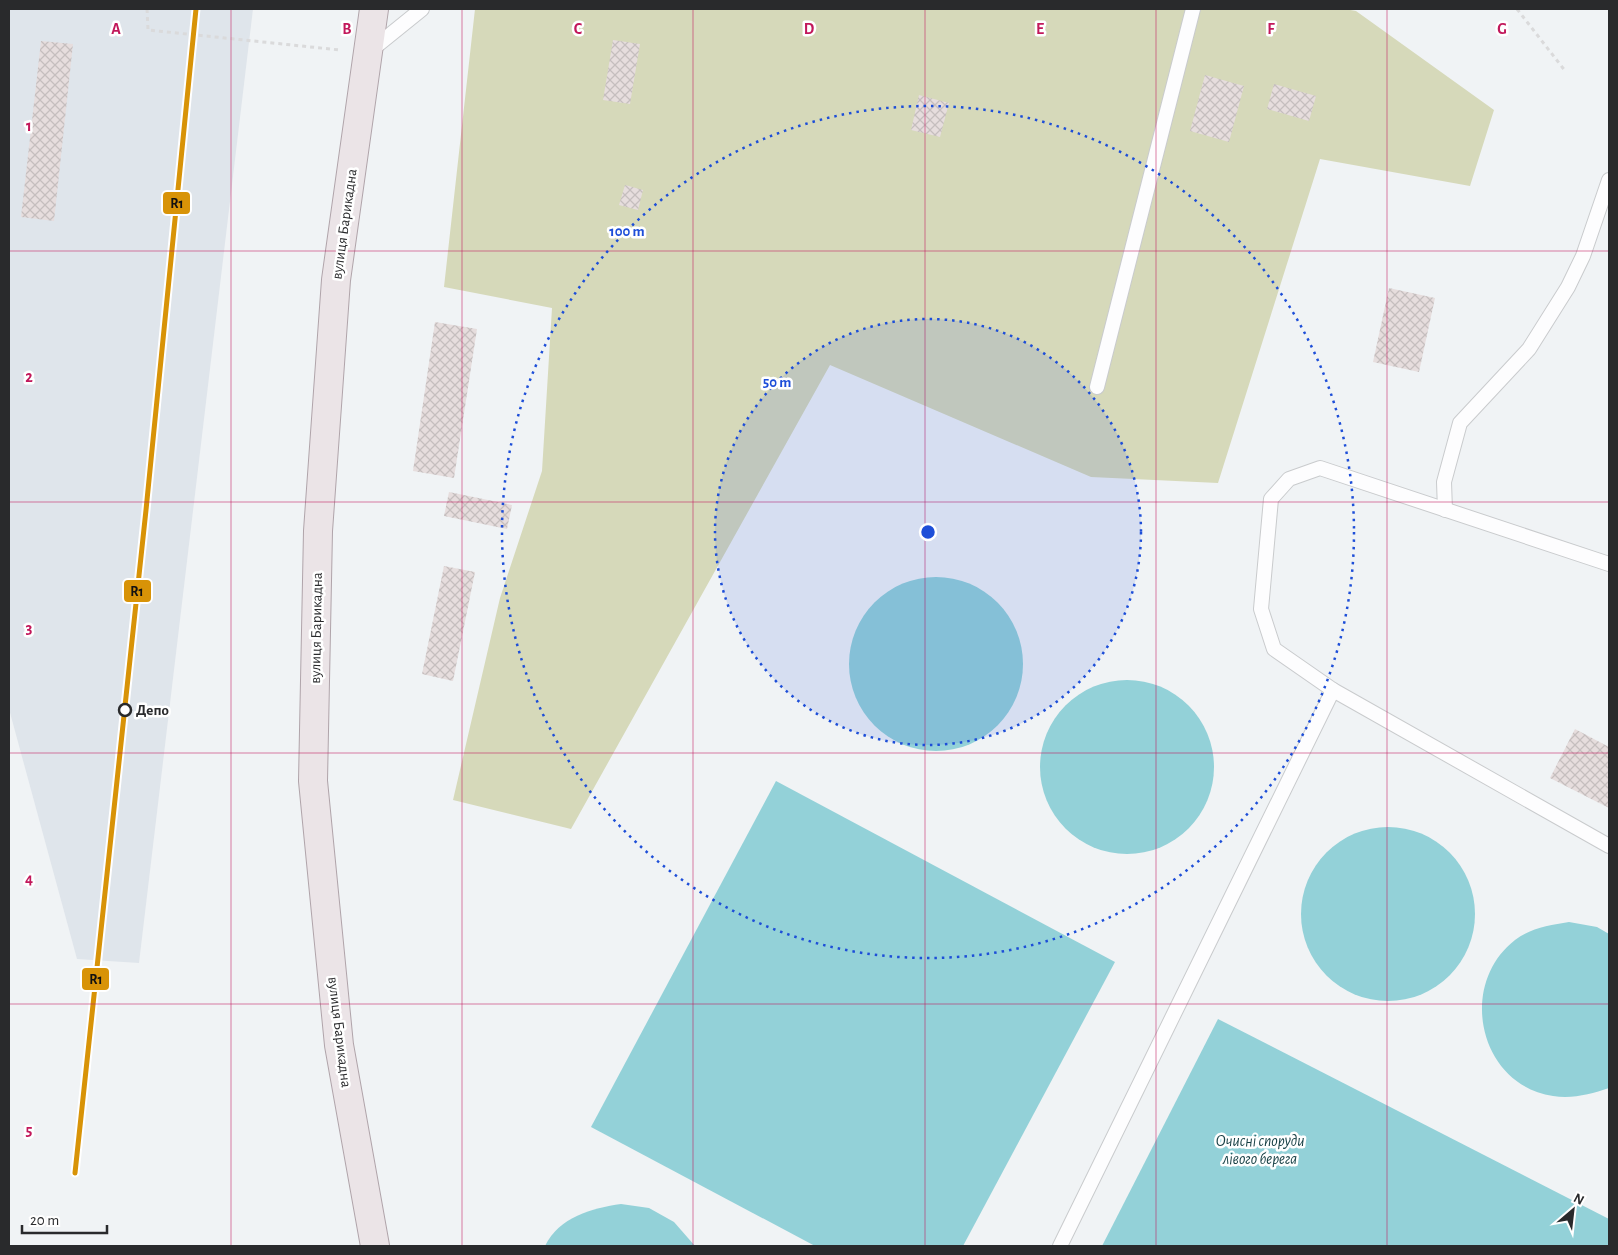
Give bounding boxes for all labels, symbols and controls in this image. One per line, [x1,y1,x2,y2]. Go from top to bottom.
text: A [111,21,121,37]
text: B [342,21,352,37]
text: C [574,21,583,37]
text: D [804,21,815,37]
text: E [1036,21,1044,37]
text: F [1267,21,1275,37]
text: G [1497,21,1507,37]
text: 1 [26,118,32,134]
street label: вулиця Барикадна [329,168,360,280]
line badge: R1 [162,191,191,215]
text: R1 [170,197,184,211]
text: 100 m [609,224,645,239]
text: 2 [25,369,33,385]
text: 50 m [763,375,791,390]
centre of rings [919,523,937,541]
street label: вулиця Барикадна [308,572,325,684]
line badge: R1 [123,579,152,603]
text: R1 [130,585,144,599]
text: 3 [26,620,33,636]
marker: Депо [118,703,132,717]
place label: Депо [136,703,169,718]
text: 4 [25,871,33,887]
line badge: R1 [81,967,110,991]
text: R1 [89,973,103,987]
street label: вулиця Барикадна [325,976,354,1088]
text: 5 [26,1122,33,1138]
water label: Очисні споруди лівого берега [1215,1133,1305,1168]
north arrow [1548,1185,1598,1235]
text: N [1571,1191,1586,1208]
scale bar [22,1202,108,1234]
text: 20 m [30,1213,59,1228]

